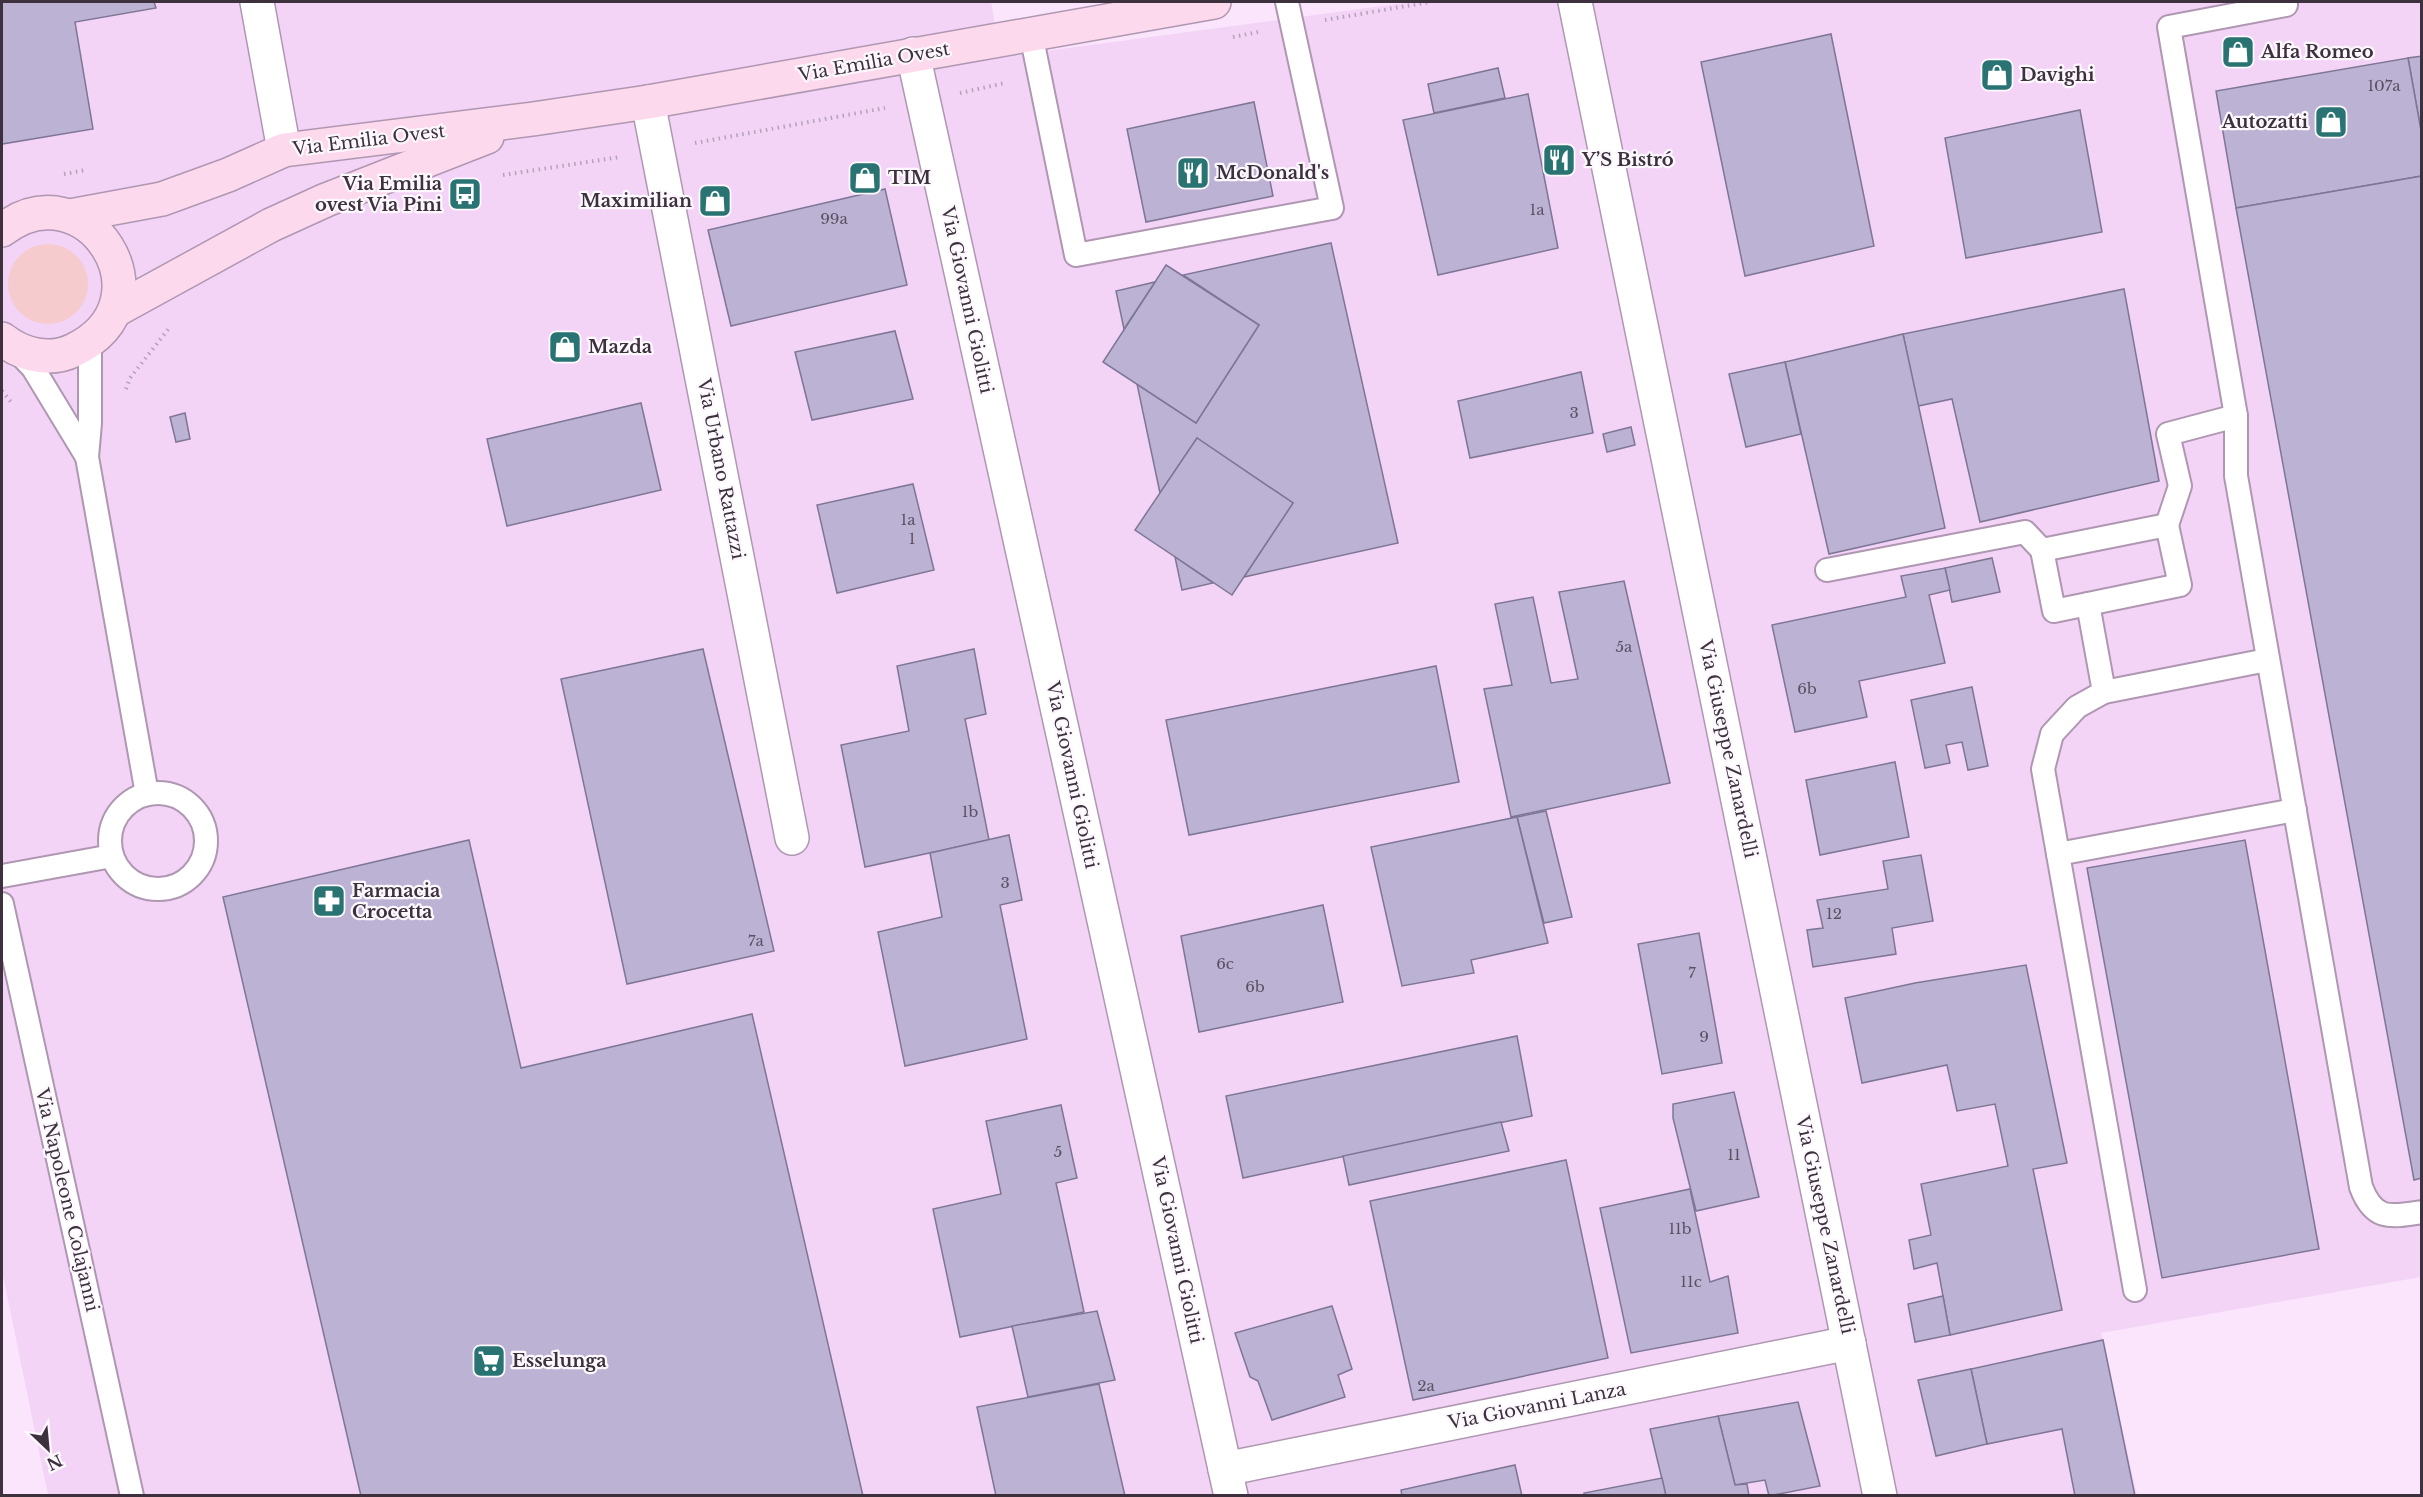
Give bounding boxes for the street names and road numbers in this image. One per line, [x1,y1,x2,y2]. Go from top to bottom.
street label: Via Emilia Ovest [796,38,952,86]
street label: Via Emilia Ovest [291,120,447,160]
street label: Via Giovanni Giolitti [936,204,998,395]
street label: Via Urbano Rattazzi [693,376,749,561]
street label: Via Giuseppe Zanardelli [1694,637,1762,860]
street label: Via Giovanni Giolitti [1041,679,1103,870]
street label: Via Napoleone Colajanni [30,1085,103,1314]
street label: Via Giuseppe Zanardelli [1791,1113,1859,1336]
street label: Via Giovanni Giolitti [1146,1154,1208,1345]
street label: Via Giovanni Lanza [1445,1378,1628,1434]

